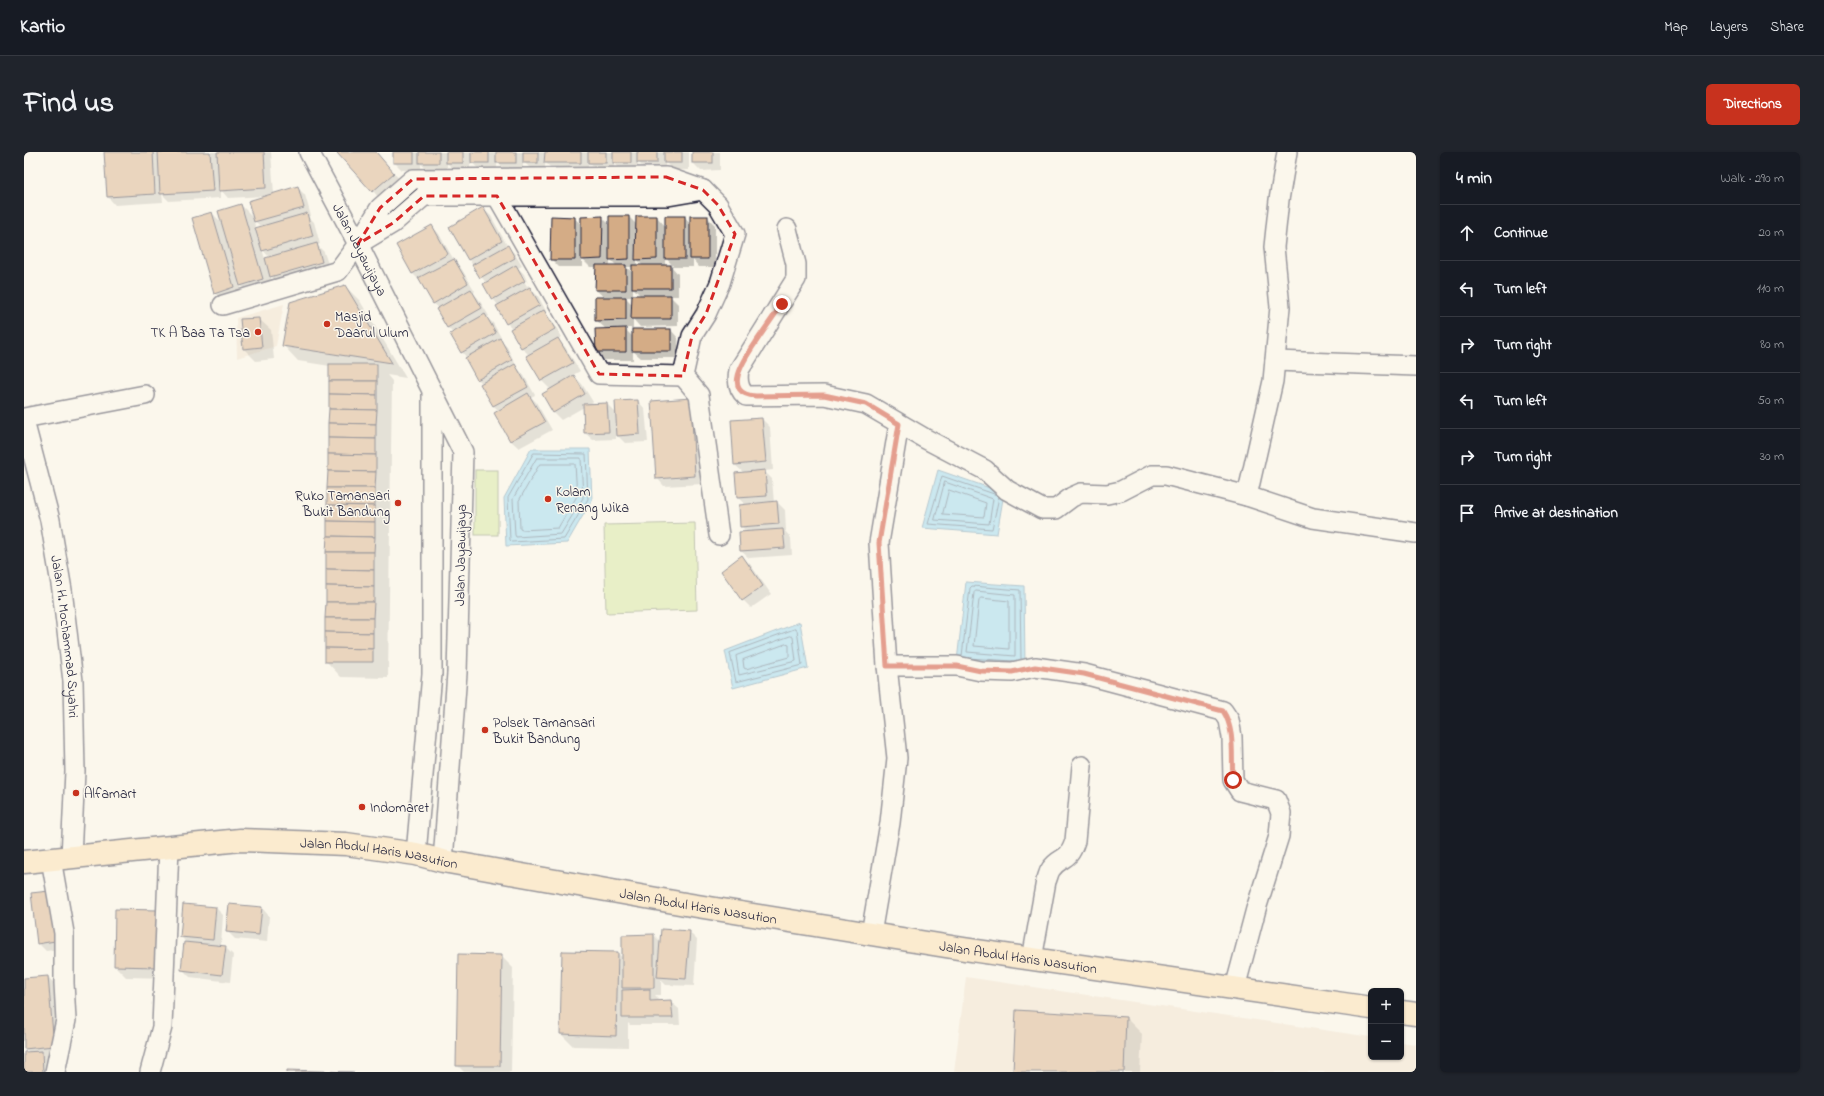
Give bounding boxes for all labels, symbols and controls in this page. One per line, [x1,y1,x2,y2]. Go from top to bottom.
text: Kartio [20,14,65,41]
text: Map [1664,17,1688,38]
text: Layers [1710,17,1748,38]
text: Share [1770,17,1804,38]
text: Find us [24,84,114,125]
button: Directions [1706,84,1800,125]
text: 4 min [1456,166,1492,191]
text: Walk · 290 m [1720,169,1784,188]
street label: Jalan Jayawijaya [326,200,392,300]
icon: ahead [1456,222,1478,244]
text: Continue [1494,222,1548,244]
text: 20 m [1759,223,1784,242]
icon: left [1456,278,1478,300]
text: Turn left [1494,278,1547,300]
text: 110 m [1757,279,1784,298]
route end [773,295,791,313]
place label: Masjid Daarul Ulum [334,307,409,344]
marker: Masjid Daarul Ulum [322,319,332,329]
place label: TK A Baa Ta Tsa [150,323,250,344]
marker: TK A Baa Ta Tsa [253,327,263,337]
icon: right [1456,334,1478,356]
text: Turn right [1494,334,1552,356]
text: 80 m [1760,335,1784,354]
icon: left [1456,390,1478,412]
text: Turn left [1494,390,1547,412]
text: 50 m [1758,391,1784,410]
icon: right [1456,446,1478,468]
text: Turn right [1494,446,1552,468]
text: 30 m [1760,447,1784,466]
place label: Kolam Renang Wika [556,482,629,520]
place label: Ruko Tamansari Bukit Bandung [295,486,390,524]
marker: Kolam Renang Wika [543,494,553,504]
marker: Ruko Tamansari Bukit Bandung [393,498,403,508]
icon: arrive [1456,502,1478,524]
text: Arrive at destination [1494,502,1618,524]
street label: Jalan Jayawijaya [450,504,474,606]
street label: Jalan H. Mochammad Syahri [44,554,83,718]
place label: Polsek Tamansari Bukit Bandung [492,713,595,751]
marker: Polsek Tamansari Bukit Bandung [480,725,490,735]
route start [1224,771,1242,789]
place label: Alfamart [84,784,137,805]
marker: Alfamart [71,788,81,798]
place label: Indomaret [370,798,429,819]
marker: Indomaret [357,802,367,812]
street label: Jalan Abdul Haris Nasution [300,833,459,875]
street label: Jalan Abdul Haris Nasution [618,884,778,931]
street label: Jalan Abdul Haris Nasution [938,936,1098,980]
map controls [1368,988,1404,1060]
button: + [1368,988,1404,1024]
button: − [1368,1024,1404,1060]

